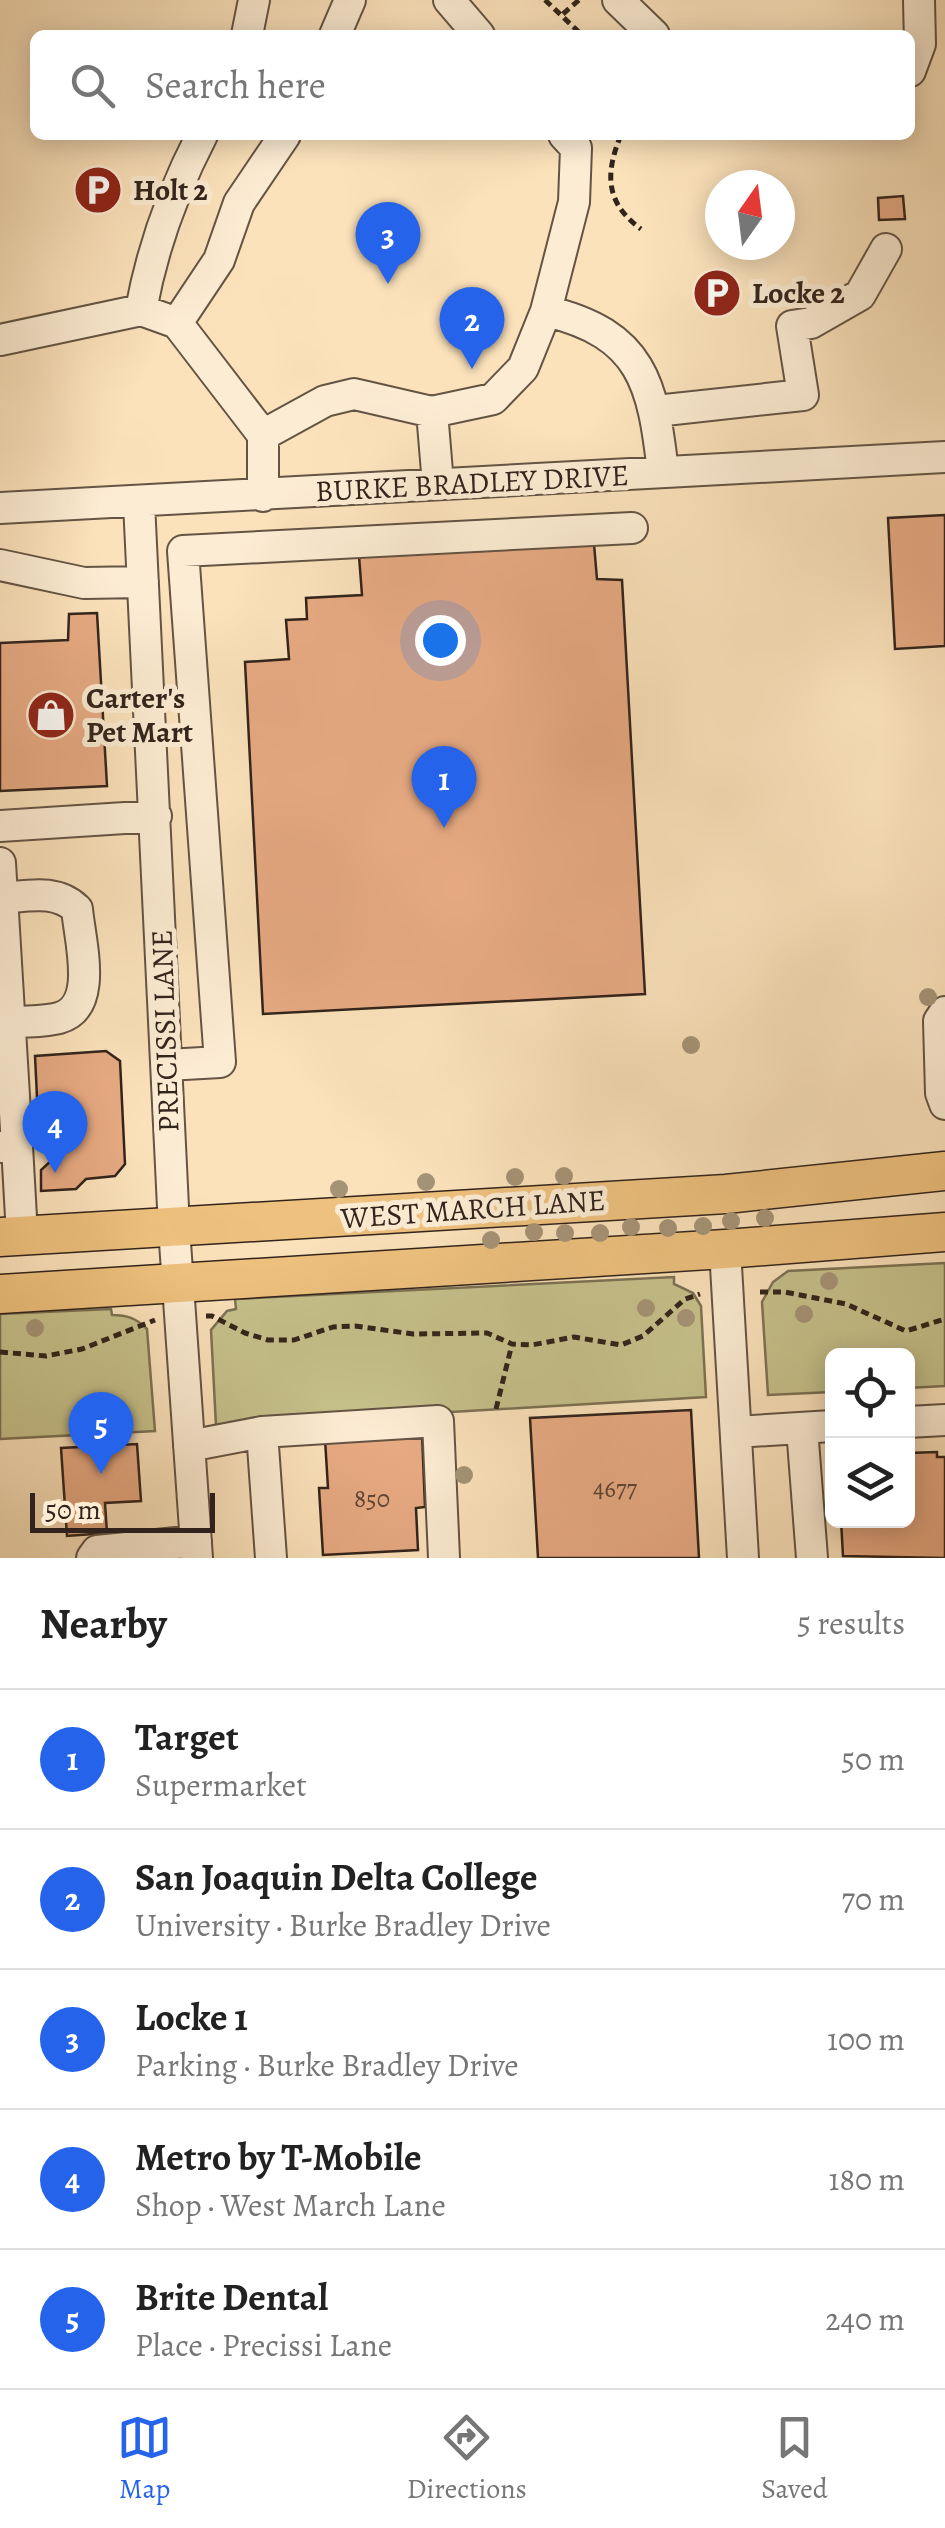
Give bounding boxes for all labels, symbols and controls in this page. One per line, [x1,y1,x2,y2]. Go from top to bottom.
search box [30,30,915,140]
icon: search [65,58,120,113]
text: Search here [145,59,326,111]
parking icon: Holt 2 [72,164,124,216]
place label: Holt 2 [133,170,208,210]
north arrow [705,170,795,260]
pin: 3 [356,202,420,284]
parking icon: Locke 2 [691,267,743,319]
place label: Locke 2 [752,273,845,313]
pin: 2 [440,286,504,369]
street label: BURKE BRADLEY DRIVE [314,455,630,511]
your location [415,615,466,666]
place label: Carter's Pet Mart [86,678,193,752]
shop icon: Carter's Pet Mart [25,689,77,741]
pin: 1 [412,746,476,828]
street label: PRECISSI LANE [141,929,189,1133]
pin: 4 [22,1090,88,1173]
street label: WEST MARCH LANE [338,1180,607,1238]
map controls [825,1348,915,1528]
button: locate [825,1348,915,1438]
pin: 5 [68,1392,134,1474]
button: layers [825,1438,915,1528]
house number: 4677 [593,1472,637,1506]
house number: 850 [354,1482,390,1516]
scale bar [30,1488,215,1532]
text: 50 m [45,1491,101,1529]
text: Nearby [40,1595,167,1652]
text: 5 results [797,1601,905,1645]
text: Target [135,1711,239,1763]
text: 1 [67,1737,78,1781]
text: 50 m [841,1737,905,1781]
text: Supermarket [135,1763,307,1807]
text: San Joaquin Delta College [135,1851,538,1903]
text: 2 [65,1877,80,1921]
text: 70 m [842,1877,905,1921]
text: University · Burke Bradley Drive [135,1903,551,1947]
text: Locke 1 [135,1991,248,2043]
text: 3 [66,2017,79,2061]
text: 100 m [827,2017,905,2061]
text: Parking · Burke Bradley Drive [135,2043,519,2087]
text: Metro by T-Mobile [135,2131,422,2183]
text: 4 [65,2157,80,2201]
text: 180 m [829,2157,905,2201]
text: Shop · West March Lane [135,2183,446,2227]
text: Brite Dental [135,2271,328,2323]
text: 5 [66,2297,79,2341]
text: 240 m [825,2297,905,2341]
text: Place · Precissi Lane [135,2323,392,2367]
tab: Map [117,2410,172,2508]
tab: Directions [407,2410,527,2508]
tab: Saved [761,2410,828,2508]

